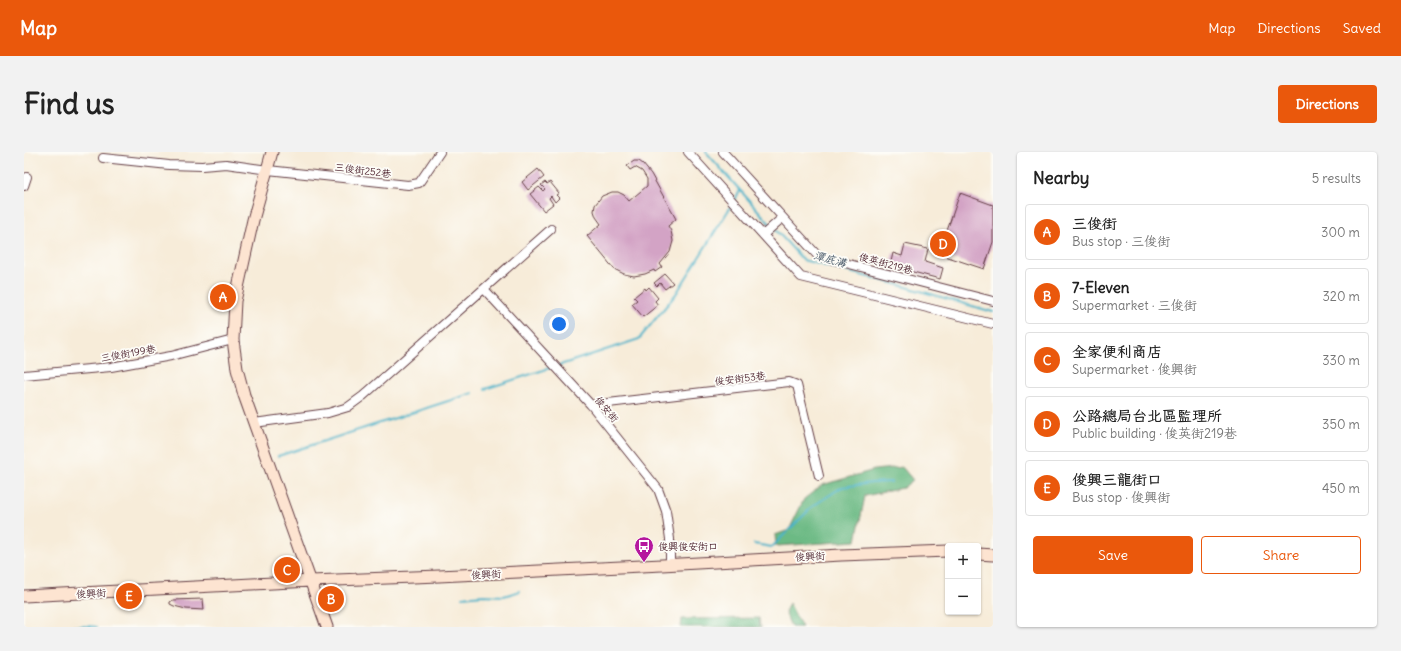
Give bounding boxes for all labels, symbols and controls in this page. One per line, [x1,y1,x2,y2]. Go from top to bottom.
text: Map [20,16,57,40]
text: Map [1208,19,1235,37]
text: Directions [1257,19,1321,37]
text: Saved [1343,19,1381,37]
button: Directions [1278,85,1377,123]
text: Find us [24,86,115,122]
street label: 三俊街252巷 [334,161,393,181]
text: Nearby [1033,167,1089,189]
text: 5 results [1312,170,1361,187]
text: 三俊街 [1072,214,1117,233]
text: A [1043,224,1051,241]
text: 300 m [1321,224,1360,241]
pin: D [930,229,956,259]
text: Bus stop · 三俊街 [1072,233,1170,250]
water label: 潭底溝 [812,248,849,270]
street label: 俊英街219巷 [858,250,915,277]
text: 7-Eleven [1072,278,1130,297]
pin: A [210,282,236,312]
text: B [1043,288,1051,305]
text: 320 m [1322,288,1360,305]
text: Supermarket · 三俊街 [1072,297,1197,314]
your location [549,314,569,334]
street label: 三俊街199巷 [100,342,158,365]
text: 全家便利商店 [1072,342,1162,361]
text: C [1043,352,1051,369]
text: 330 m [1322,352,1360,369]
text: Supermarket · 俊興街 [1072,361,1197,378]
street label: 俊安街53巷 [714,369,767,388]
street label: 俊安街 [592,394,621,425]
text: 公路總局台北區監理所 [1072,406,1222,425]
text: D [1042,416,1052,433]
text: 350 m [1322,416,1360,433]
text: Public building · 俊英街219巷 [1072,425,1237,442]
text: 俊興三龍街口 [1072,470,1162,489]
text: E [1043,480,1051,497]
text: 450 m [1322,480,1360,497]
text: Bus stop · 俊興街 [1072,489,1170,506]
bus stop icon: 俊興俊安街口 [633,535,655,563]
button: Save [1033,536,1193,574]
button: Share [1201,536,1361,574]
place label: 俊興俊安街口 [658,540,718,553]
map controls [945,543,981,615]
button: + [945,543,981,579]
street label: 俊興街 [795,549,825,564]
pin: C [274,555,300,585]
street label: 俊興街 [471,567,501,582]
button: − [945,579,981,615]
pin: E [116,581,142,611]
pin: B [318,584,344,614]
street label: 俊興街 [76,586,106,601]

